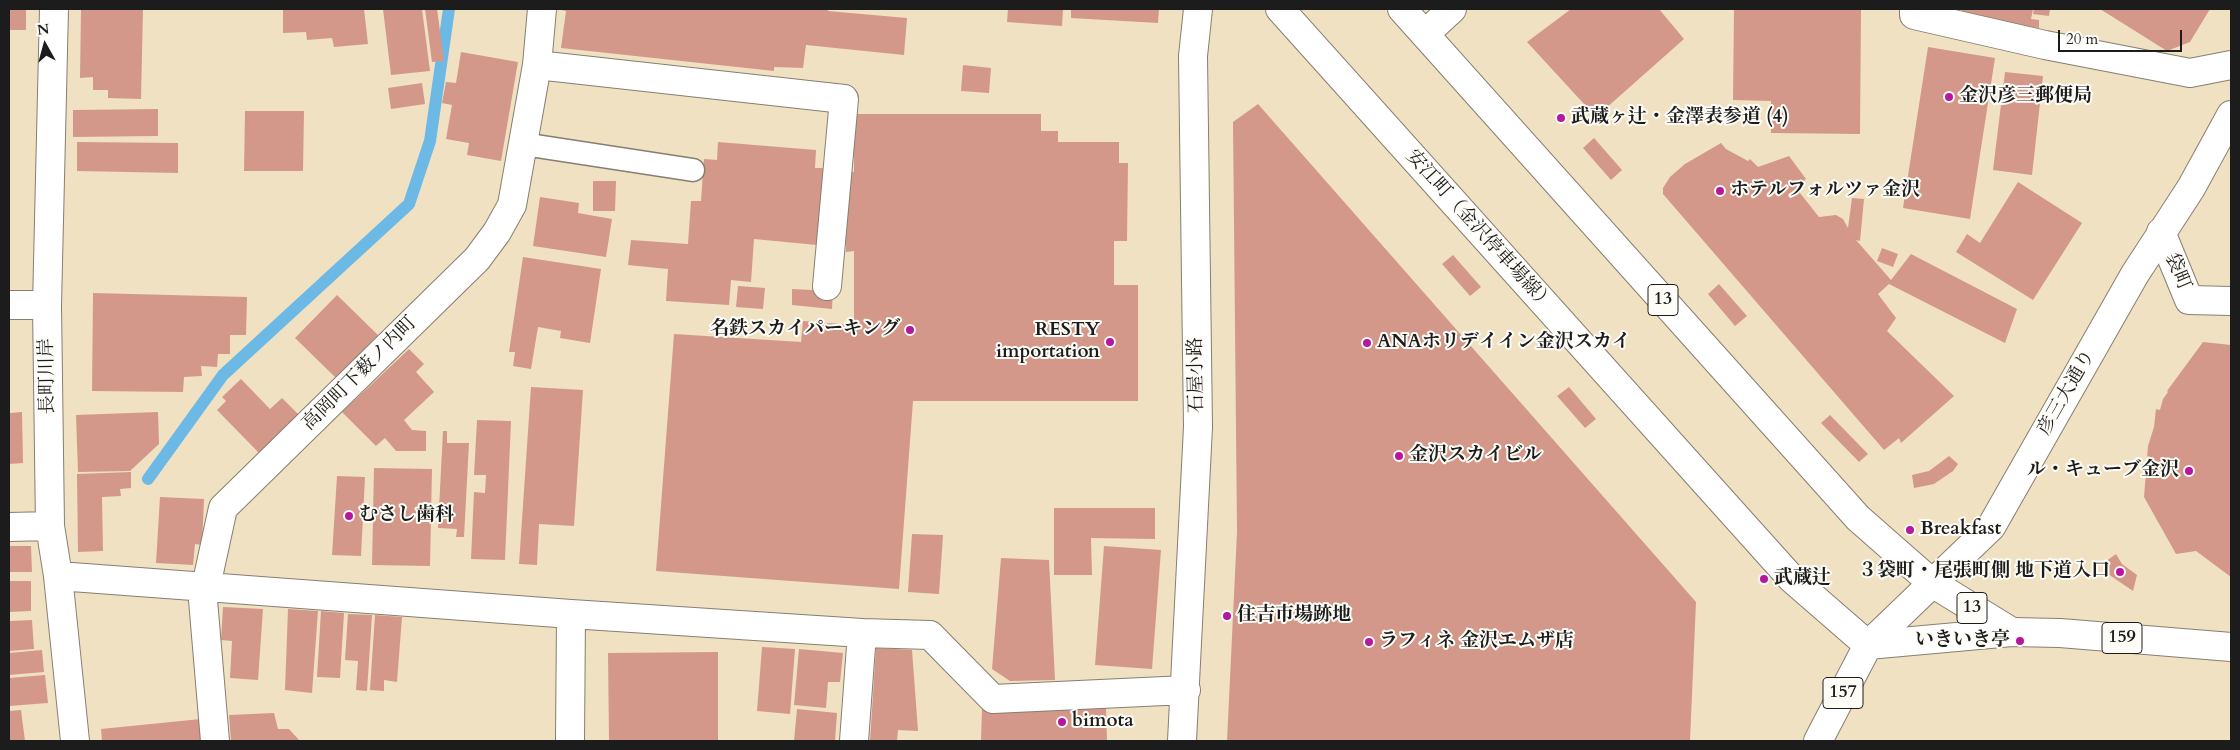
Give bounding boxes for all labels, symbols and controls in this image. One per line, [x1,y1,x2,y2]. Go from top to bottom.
text: N [36,19,50,40]
north arrow [20,20,70,70]
scale bar [2060,20,2184,52]
text: 20 m [2066,29,2098,49]
place label: 金沢彦三郵便局 [1959,86,2092,108]
marker: 金沢彦三郵便局 [1943,91,1955,103]
place label: 武蔵ヶ辻・金澤表参道 (4) [1571,107,1789,129]
marker: 武蔵ヶ辻・金澤表参道 (4) [1555,112,1567,124]
street label: 安江町（金沢停車場線） [1401,146,1557,316]
place label: ホテルフォルツァ金沢 [1730,180,1920,202]
marker: ホテルフォルツァ金沢 [1714,185,1726,197]
street label: 袋町 [2159,250,2195,294]
road number: 13 [1648,284,1678,316]
street label: 高岡町下薮ノ内町 [298,312,422,436]
place label: 名鉄スカイパーキング [710,319,900,341]
place label: RESTY importation [996,320,1100,364]
marker: 名鉄スカイパーキング [904,324,916,336]
place label: ANAホリデイイン金沢スカイ [1377,332,1631,354]
marker: RESTY importation [1104,336,1116,348]
street label: 石屋小路 [1185,337,1209,413]
marker: ANAホリデイイン金沢スカイ [1361,337,1373,349]
street label: 長町川岸 [36,338,60,414]
street label: 彦三大通り [2033,346,2101,440]
place label: 金沢スカイビル [1409,445,1542,467]
marker: 金沢スカイビル [1393,450,1405,462]
place label: ル・キューブ金沢 [2027,460,2179,482]
marker: ル・キューブ金沢 [2183,465,2195,477]
place label: むさし歯科 [359,505,454,527]
marker: むさし歯科 [343,510,355,522]
place label: Breakfast [1920,519,2001,541]
marker: Breakfast [1904,524,1916,536]
place label: ３袋町・尾張町側 地下道入口 [1858,561,2110,583]
marker: ３袋町・尾張町側 地下道入口 [2114,566,2126,578]
place label: 武蔵辻 [1774,568,1831,590]
marker: 武蔵辻 [1758,573,1770,585]
road number: 13 [1957,592,1987,624]
place label: 住吉市場跡地 [1237,605,1351,627]
marker: 住吉市場跡地 [1221,610,1233,622]
road number: 159 [2102,622,2142,654]
place label: いきいき亭 [1915,630,2010,652]
place label: ラフィネ 金沢エムザ店 [1379,631,1574,653]
marker: いきいき亭 [2014,635,2026,647]
marker: ラフィネ 金沢エムザ店 [1363,636,1375,648]
road number: 157 [1823,678,1863,708]
place label: bimota [1072,711,1134,733]
marker: bimota [1056,716,1068,728]

